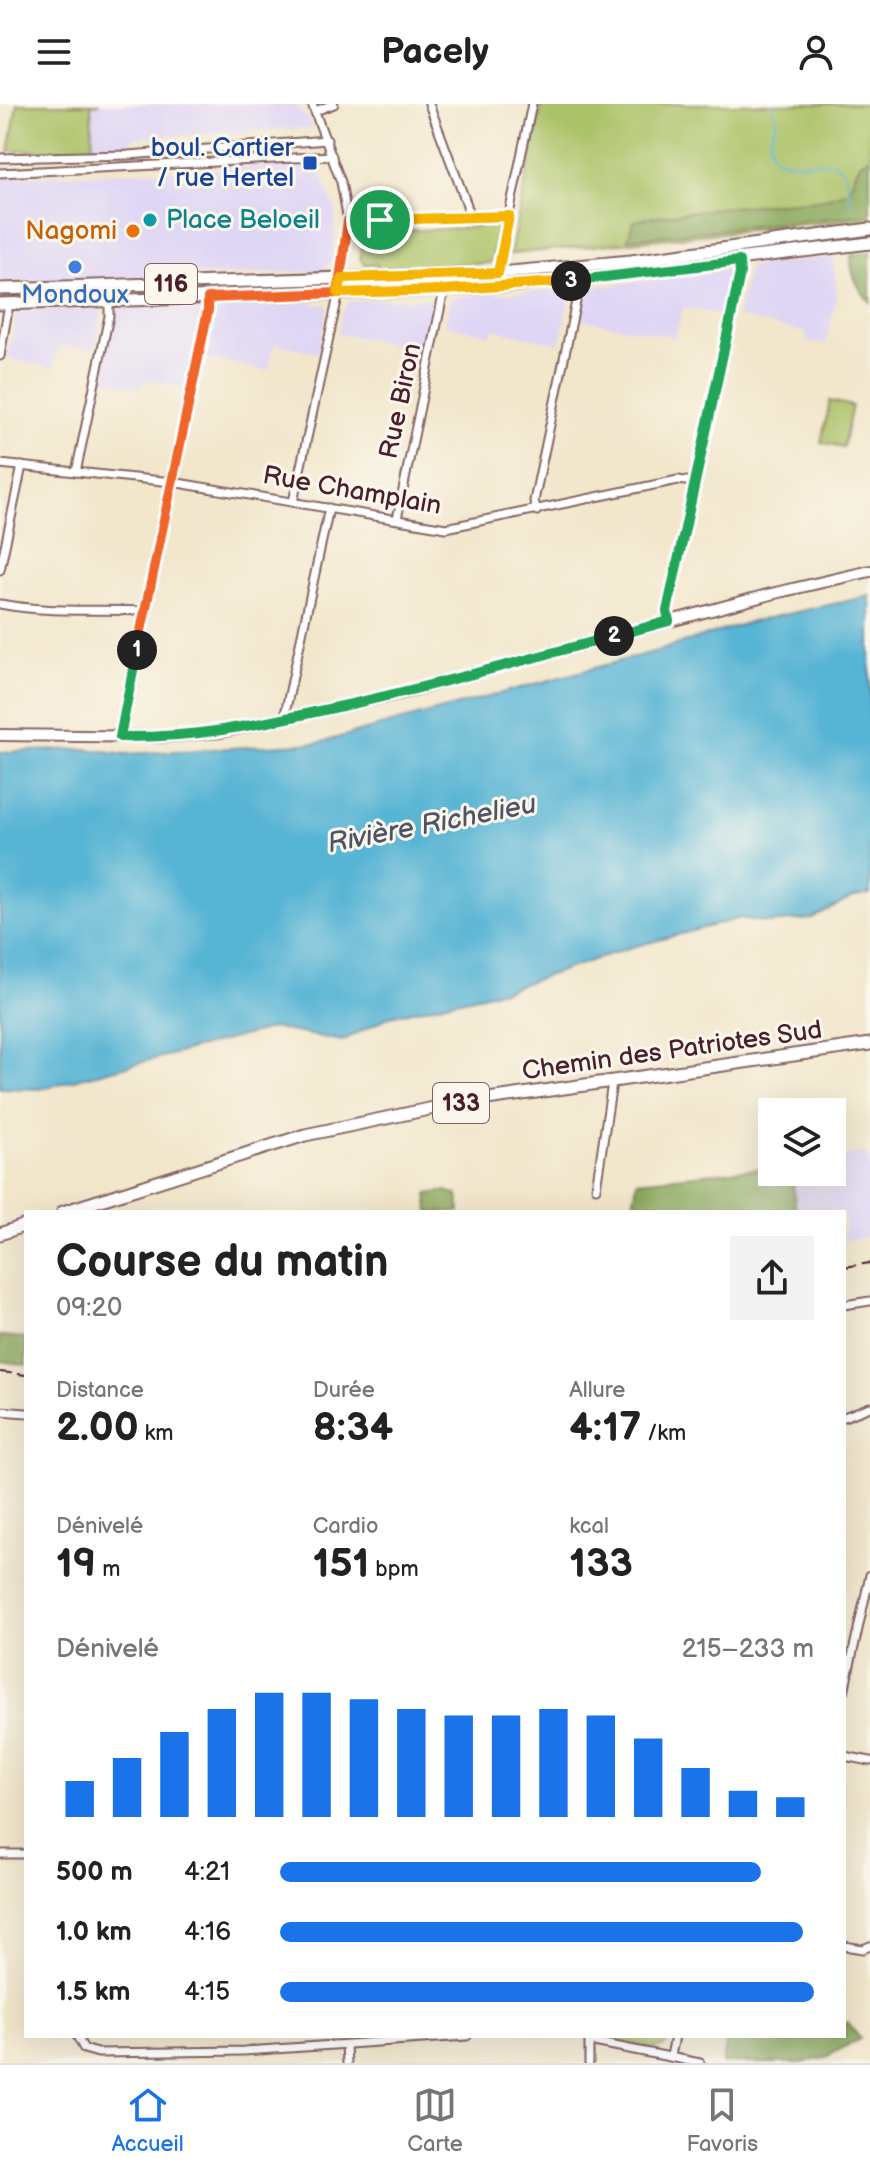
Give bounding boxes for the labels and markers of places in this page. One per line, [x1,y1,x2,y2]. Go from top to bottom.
place label: boul. Cartier / rue Hertel [151,133,295,194]
marker: boul. Cartier / rue Hertel [301,154,319,172]
pin [346,186,414,254]
place label: Place Beloeil [166,205,320,236]
marker: Place Beloeil [141,211,159,229]
place label: Nagomi [25,216,117,247]
marker: Nagomi [124,222,142,240]
marker: Mondoux [66,258,84,276]
pin: 3 [551,261,591,301]
place label: Mondoux [21,280,129,311]
pin: 2 [594,616,634,656]
pin: 1 [117,630,157,670]

